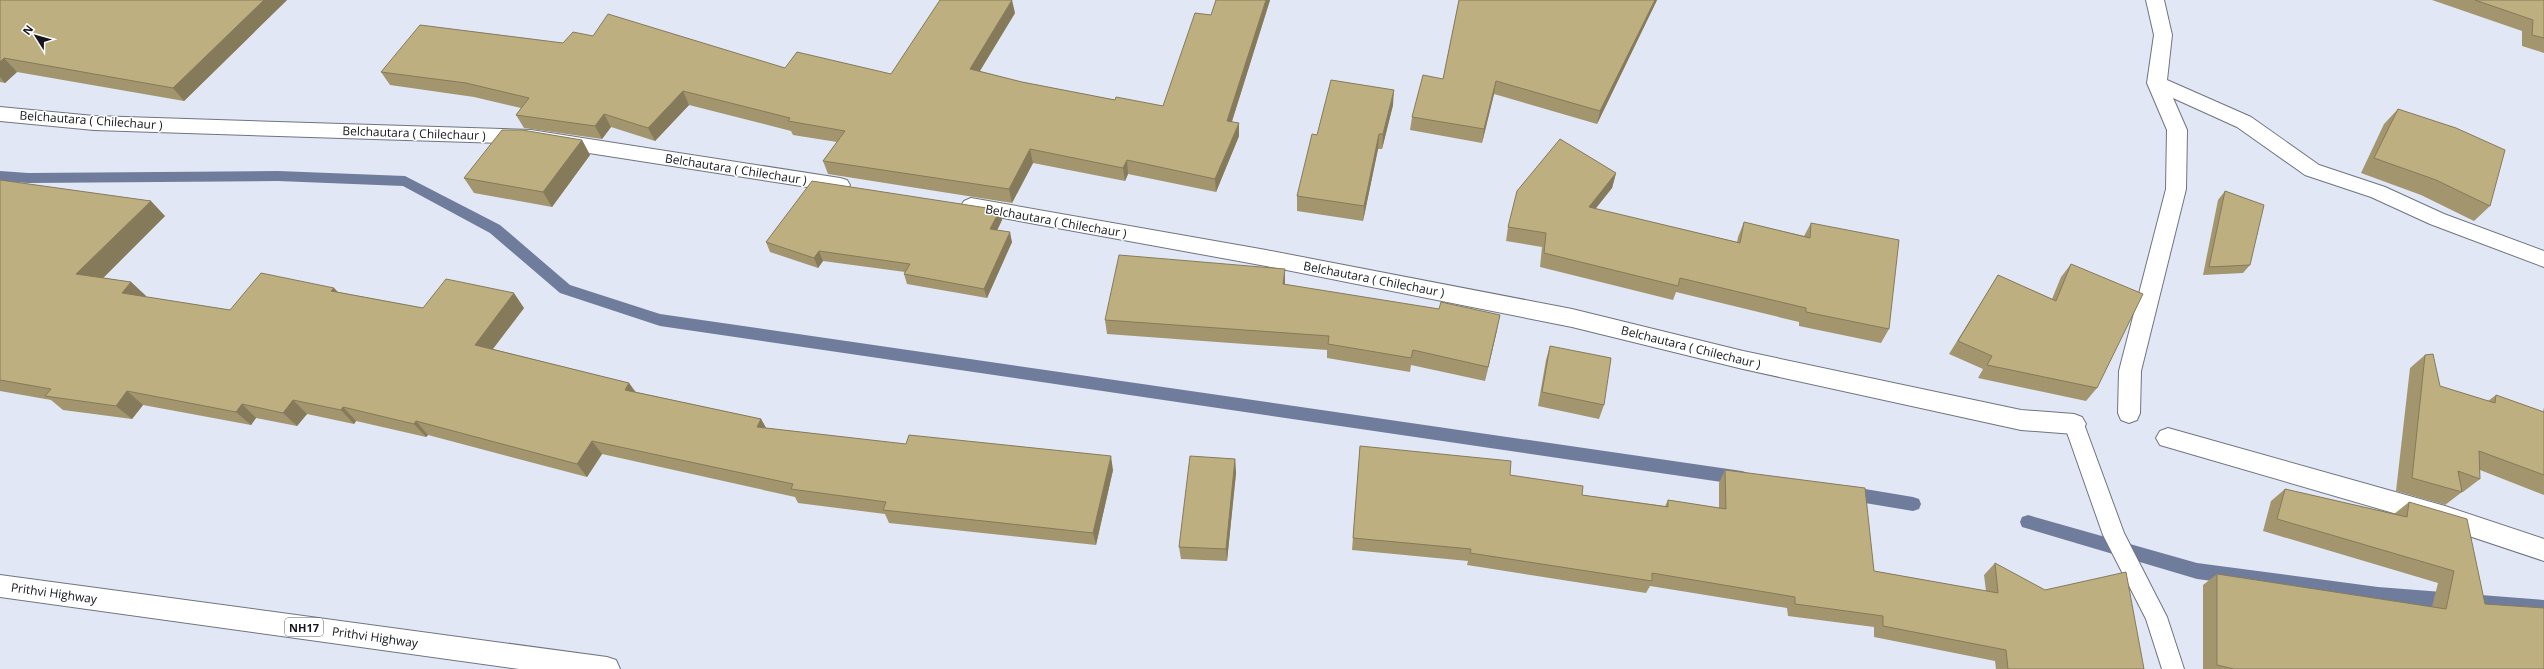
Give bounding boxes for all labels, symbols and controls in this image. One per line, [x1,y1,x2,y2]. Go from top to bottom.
north arrow [16,16,56,56]
text: N [19,22,36,38]
street label: Belchautara ( Chilechaur ) [19,107,164,134]
street label: Belchautara ( Chilechaur ) [342,122,486,144]
street label: Belchautara ( Chilechaur ) [664,149,809,189]
street label: Belchautara ( Chilechaur ) [984,200,1129,242]
street label: Belchautara ( Chilechaur ) [1302,257,1446,301]
street label: Belchautara ( Chilechaur ) [1619,321,1763,373]
street label: Prithvi Highway [10,579,99,608]
road number: NH17 [285,618,323,636]
street label: Prithvi Highway [331,623,420,652]

